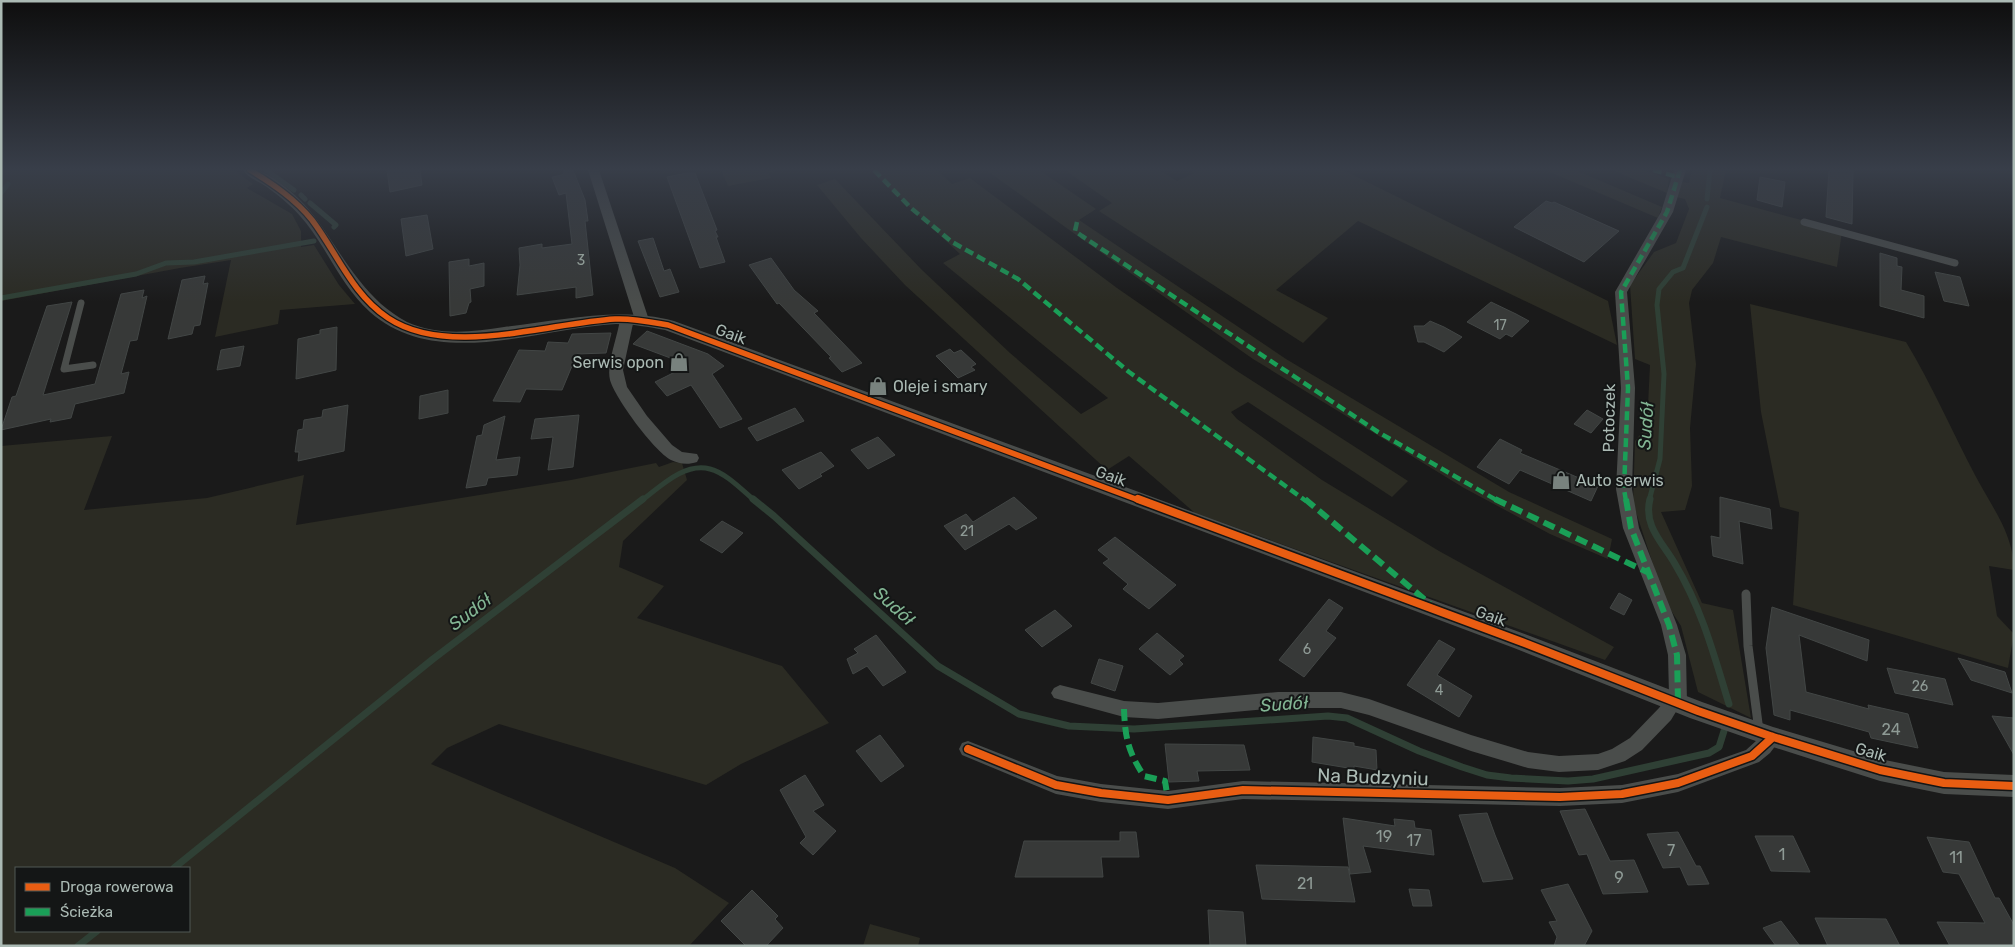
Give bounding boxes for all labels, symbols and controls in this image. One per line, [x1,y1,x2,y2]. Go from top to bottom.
house number: 3 [577,252,585,269]
house number: 17 [1493,317,1507,334]
street label: Gaik [713,320,750,349]
shop icon: Serwis opon [668,351,690,373]
place label: Serwis opon [573,353,664,372]
shop icon: Oleje i smary [867,375,889,397]
place label: Oleje i smary [893,377,988,396]
street label: Potoczek [1599,383,1619,453]
water label: Sudół [1633,400,1659,451]
street label: Gaik [1093,462,1130,491]
shop icon: Auto serwis [1550,469,1572,491]
place label: Auto serwis [1576,471,1664,490]
house number: 21 [960,523,974,540]
water label: Sudół [869,582,920,631]
water label: Sudół [444,588,497,635]
street label: Gaik [1473,602,1510,631]
house number: 6 [1303,641,1311,658]
house number: 26 [1912,678,1928,695]
house number: 4 [1435,682,1444,699]
water label: Sudół [1259,691,1310,717]
house number: 24 [1881,720,1901,739]
street label: Gaik [1853,738,1890,766]
street label: Na Budzyniu [1317,764,1429,790]
house number: 19 [1376,827,1392,846]
house number: 17 [1406,831,1422,850]
house number: 7 [1667,841,1675,860]
house number: 1 [1779,845,1785,864]
house number: 11 [1949,848,1963,867]
legend [15,867,190,932]
house number: 9 [1614,868,1624,887]
house number: 21 [1297,874,1313,893]
text: Droga rowerowa [60,878,174,896]
text: Ścieżka [60,903,113,921]

